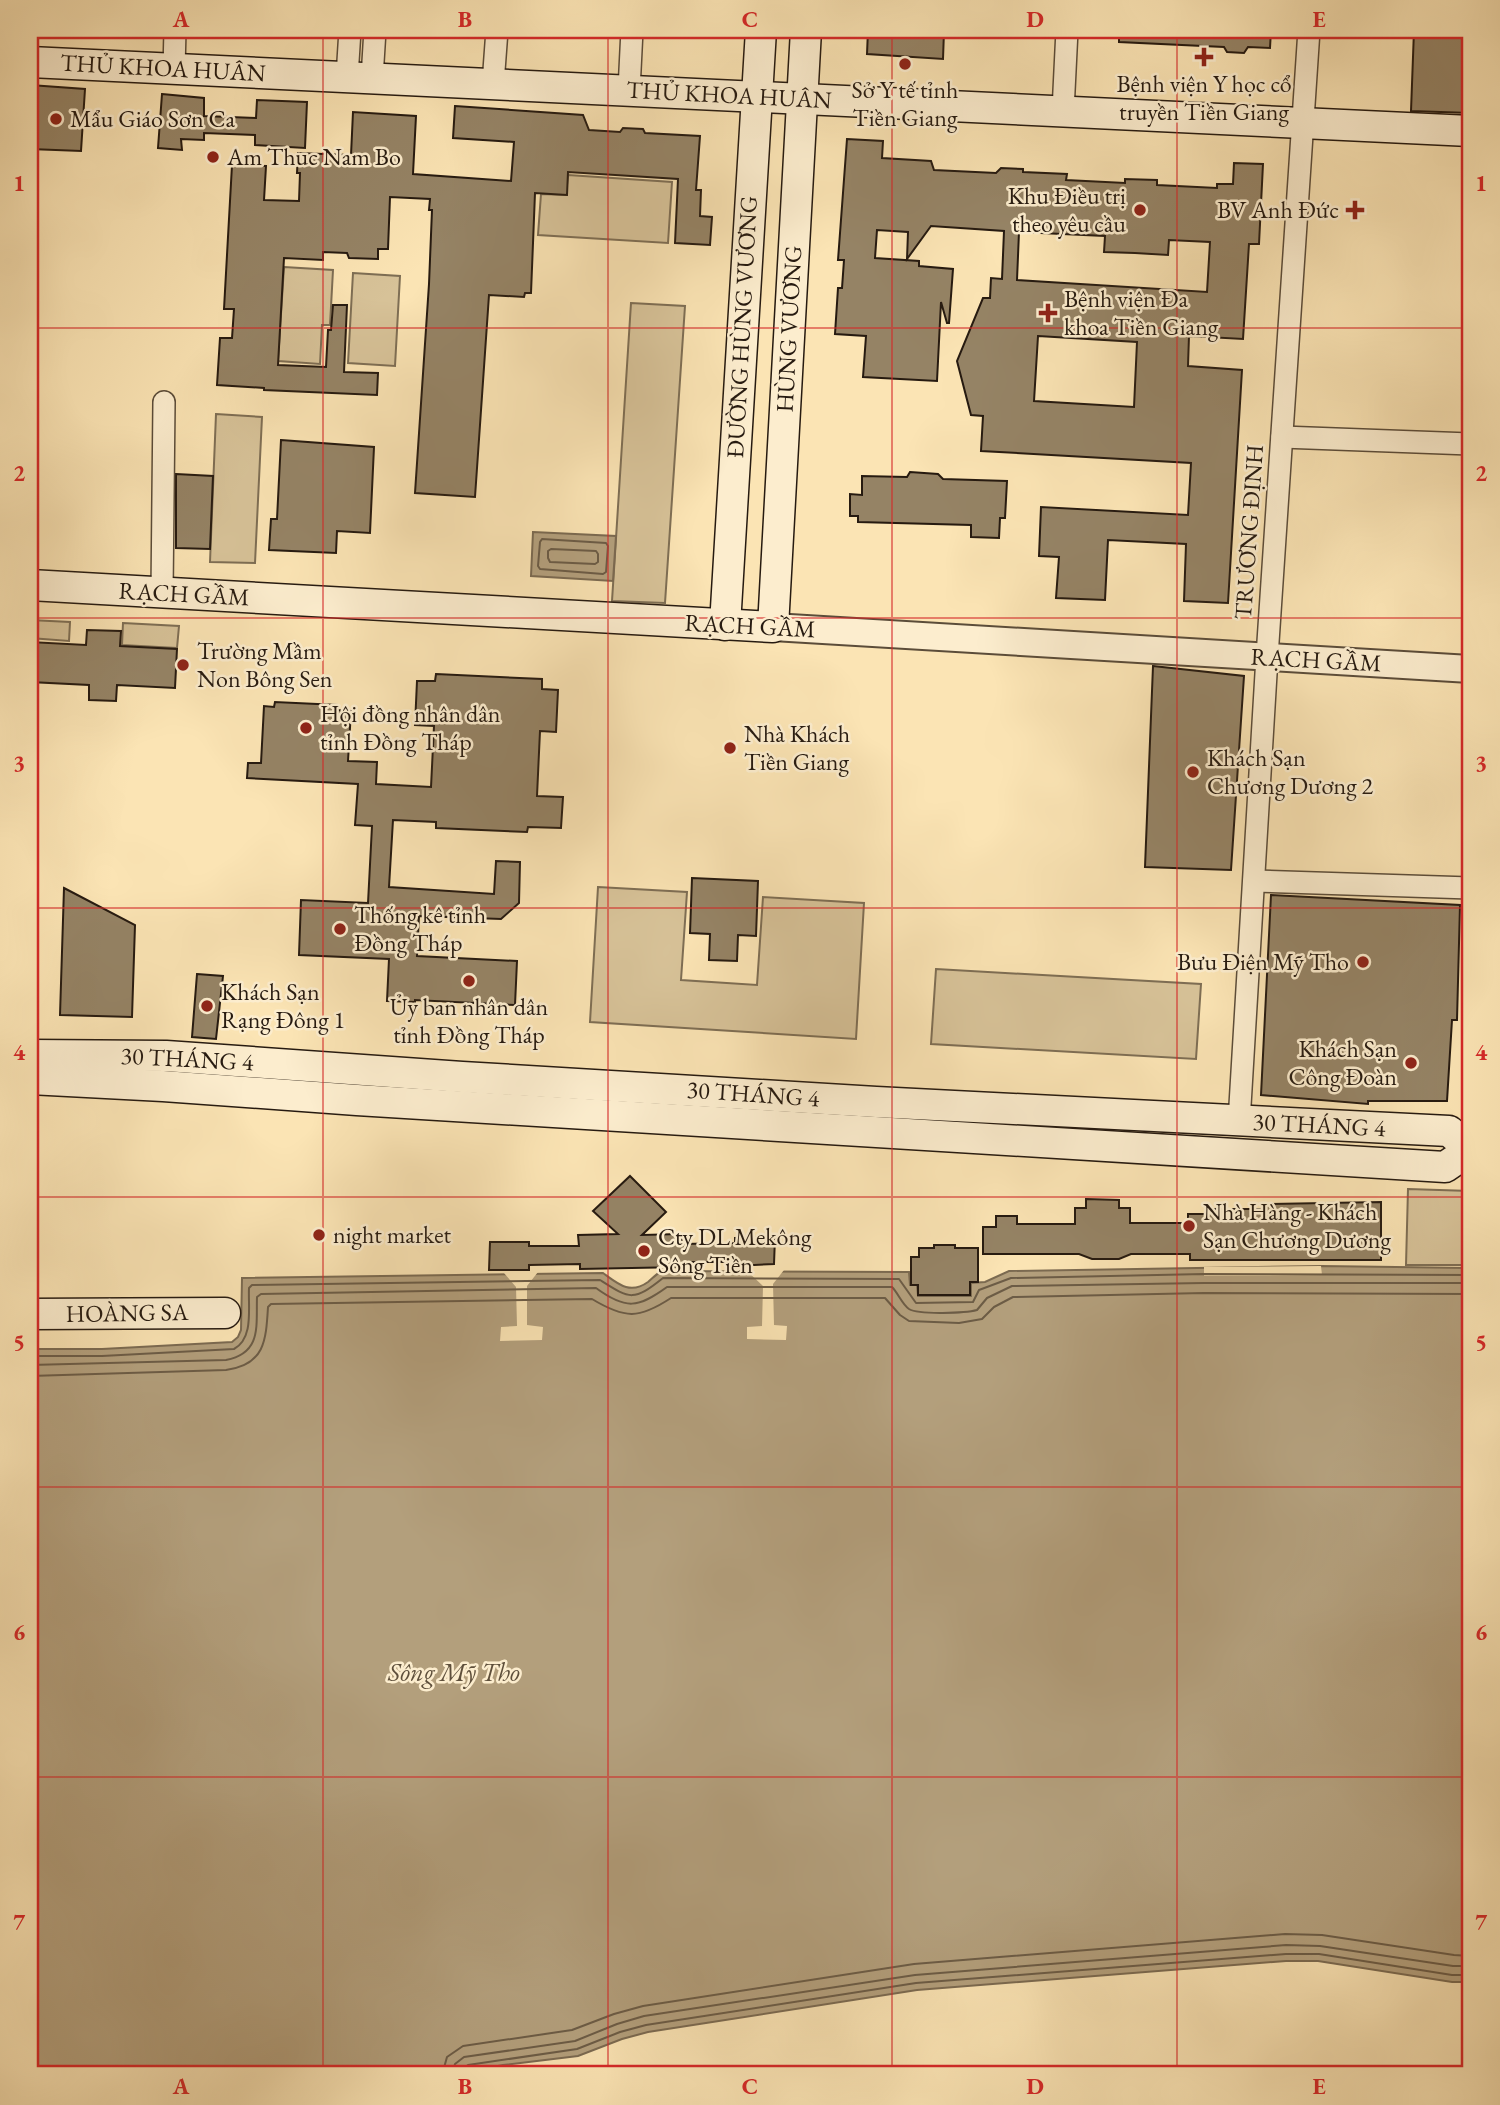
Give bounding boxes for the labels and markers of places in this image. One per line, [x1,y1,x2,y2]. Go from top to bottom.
marker: Bệnh viện Y học cổ truyền Tiền Giang [1194,47,1214,67]
marker: Sở Y tế tỉnh Tiền Giang [897,56,913,72]
place label: Bệnh viện Y học cổ truyền Tiền Giang [1116,68,1292,127]
place label: Sở Y tế tỉnh Tiền Giang [852,74,958,133]
place label: Mẩu Giáo Sơn Ca [70,103,236,134]
marker: Mẩu Giáo Sơn Ca [48,111,64,127]
place label: Am Thuc Nam Bo [226,141,401,172]
marker: Am Thuc Nam Bo [205,149,221,165]
place label: Khu Điều trị theo yêu cầu [1008,180,1126,239]
place label: BV Anh Đức [1217,194,1339,225]
marker: BV Anh Đức [1345,200,1365,220]
marker: Khu Điều trị theo yêu cầu [1132,202,1148,218]
place label: Bệnh viện Đa khoa Tiền Giang [1064,283,1219,342]
marker: Bệnh viện Đa khoa Tiền Giang [1038,303,1058,323]
place label: Trường Mầm Non Bông Sen [197,635,333,694]
marker: Trường Mầm Non Bông Sen [175,657,191,673]
place label: Hội đồng nhân dân tỉnh Đồng Tháp [320,698,501,757]
place label: Nhà Khách Tiền Giang [744,718,850,777]
marker: Hội đồng nhân dân tỉnh Đồng Tháp [298,720,314,736]
marker: Nhà Khách Tiền Giang [722,740,738,756]
place label: Khách Sạn Chương Dương 2 [1207,742,1374,801]
marker: Khách Sạn Chương Dương 2 [1185,764,1201,780]
place label: Thống kê tỉnh Đồng Tháp [354,899,486,958]
marker: Thống kê tỉnh Đồng Tháp [332,921,348,937]
place label: Bưu Điện Mỹ Tho [1177,946,1349,977]
marker: Bưu Điện Mỹ Tho [1355,954,1371,970]
marker: Ủy ban nhân dân tỉnh Đồng Tháp [461,973,477,989]
place label: Khách Sạn Rạng Đông 1 [221,976,345,1035]
place label: Ủy ban nhân dân tỉnh Đồng Tháp [390,991,549,1050]
marker: Khách Sạn Rạng Đông 1 [199,998,215,1014]
place label: Khách Sạn Công Đoàn [1288,1033,1397,1092]
marker: Khách Sạn Công Đoàn [1403,1055,1419,1071]
place label: Nhà Hàng - Khách Sạn Chương Dương [1203,1196,1392,1255]
marker: Nhà Hàng - Khách Sạn Chương Dương [1181,1218,1197,1234]
place label: night market [333,1219,452,1250]
place label: Cty DL Mekông Sông Tiền [658,1221,812,1280]
marker: night market [311,1227,327,1243]
marker: Cty DL Mekông Sông Tiền [636,1243,652,1259]

